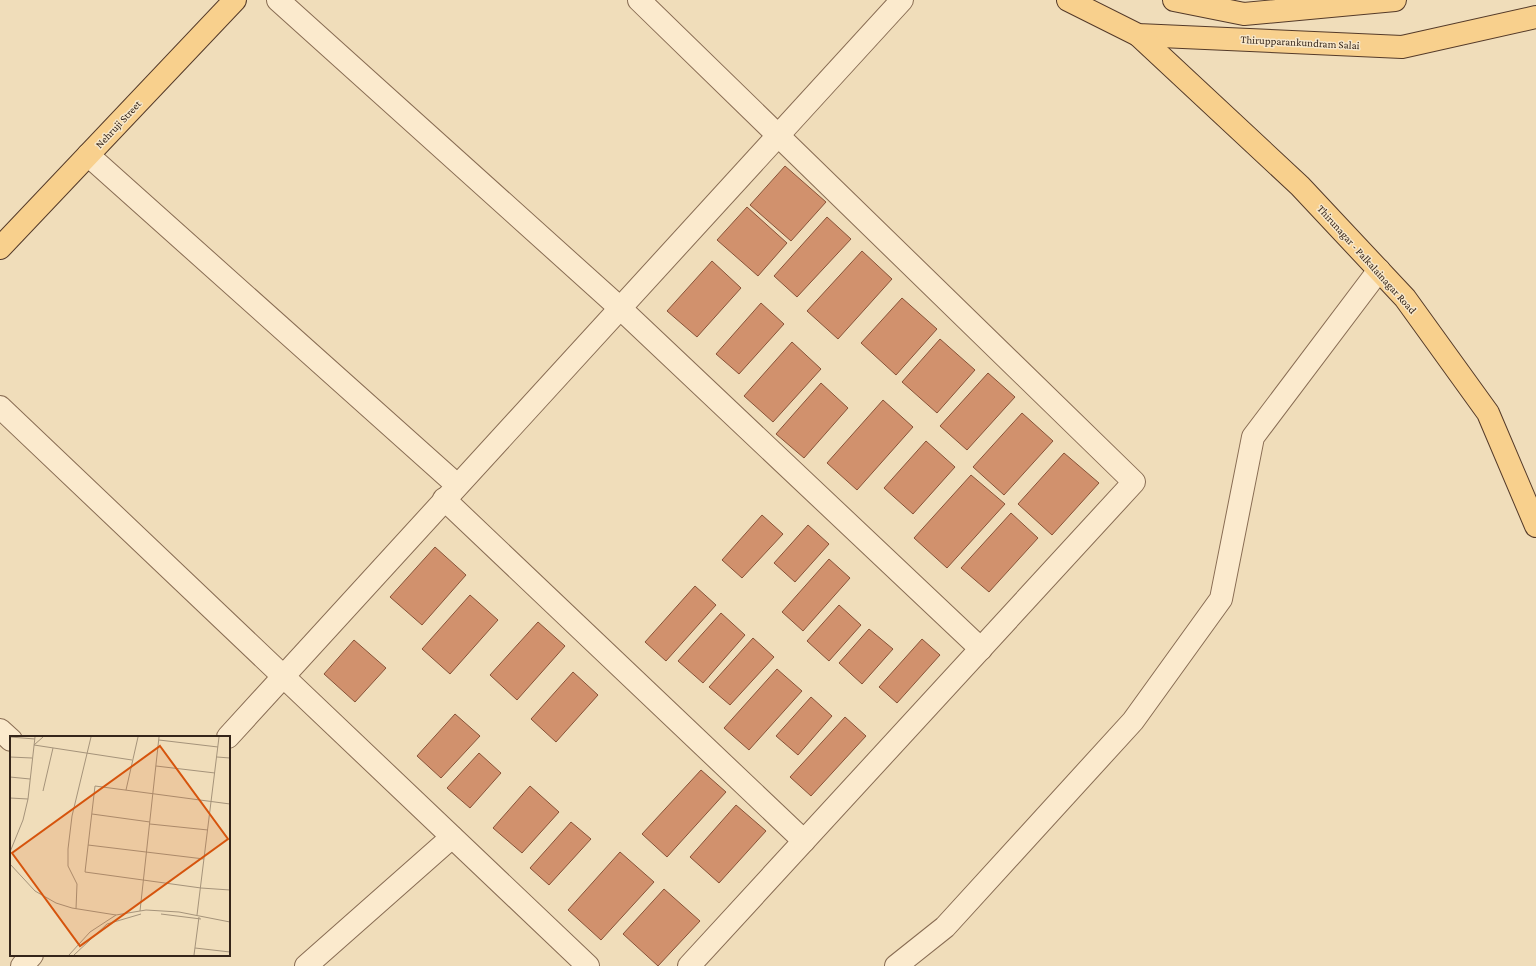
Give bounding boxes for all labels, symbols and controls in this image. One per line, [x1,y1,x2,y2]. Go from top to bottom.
street label: Thirupparankundram Salai [1240,33,1360,52]
street label: Nehruji Street [93,97,144,151]
street label: Thirunagar - Palkalainagar Road [1314,202,1419,317]
inset map [10,736,230,956]

